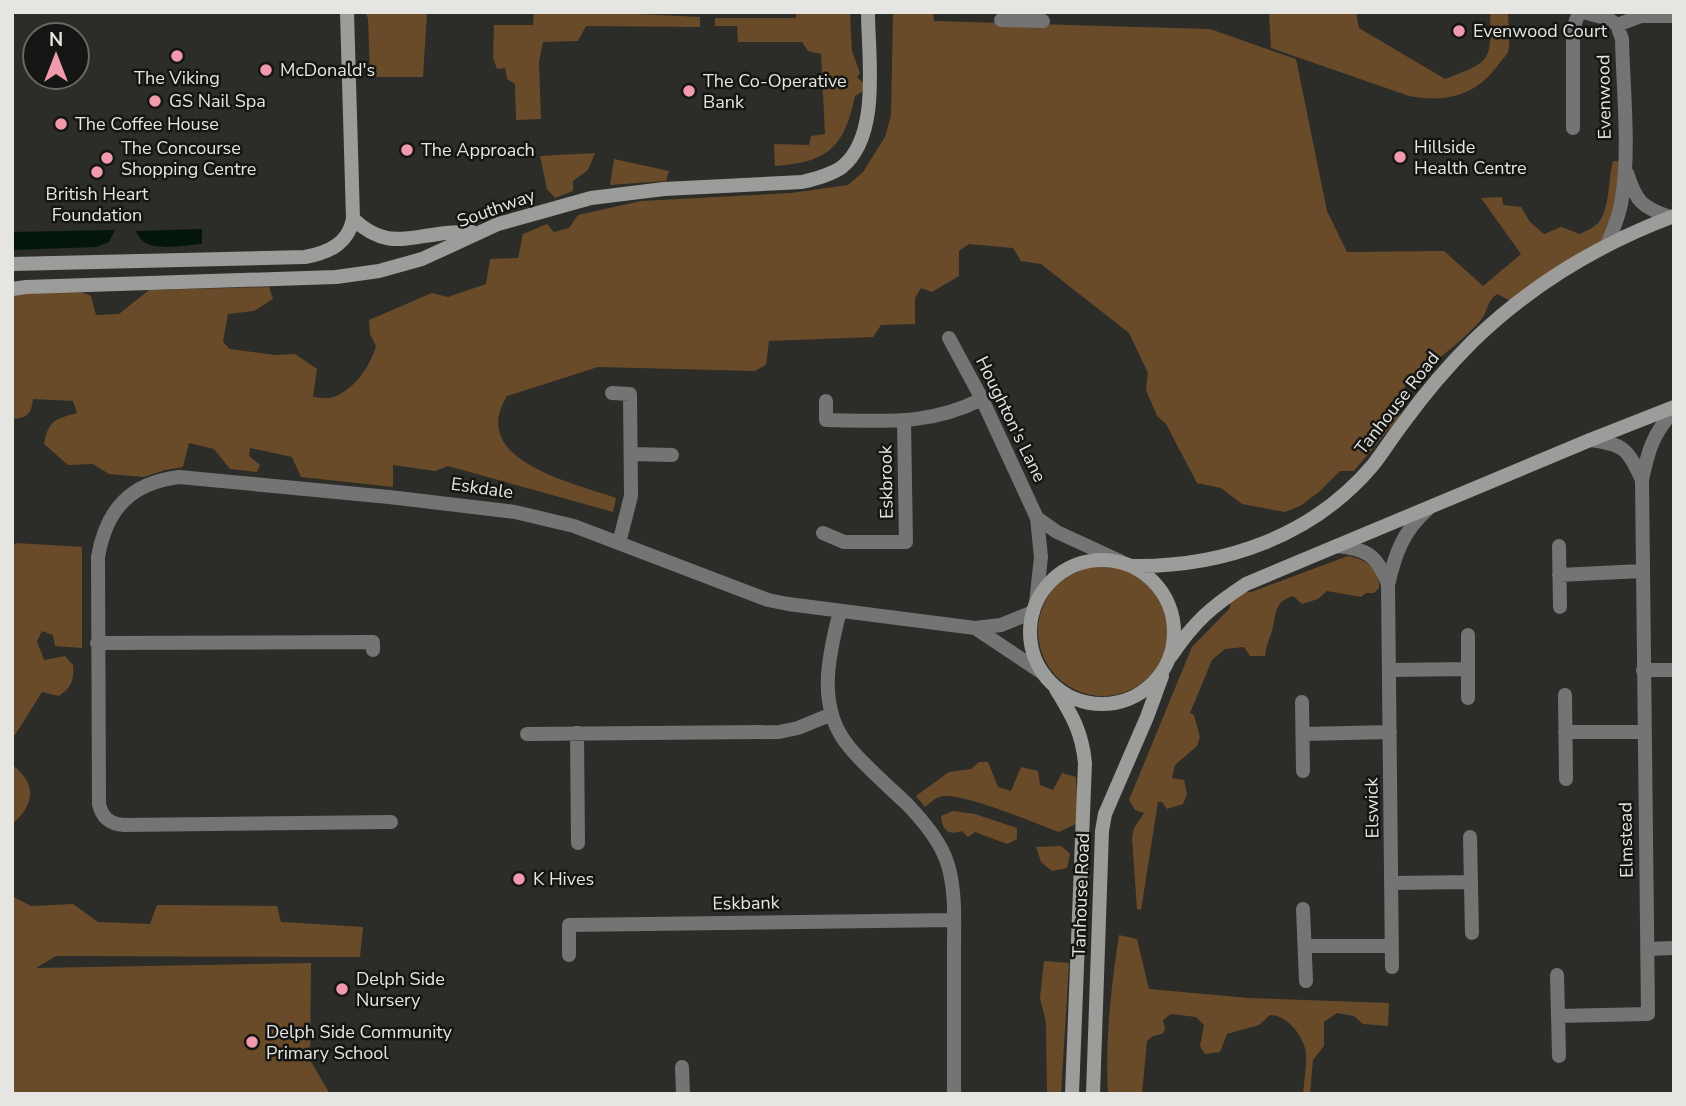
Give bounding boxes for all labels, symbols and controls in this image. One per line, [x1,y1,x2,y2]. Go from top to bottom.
place label: Evenwood Court [1473,19,1608,43]
north arrow [21,21,91,91]
marker: Evenwood Court [1451,23,1467,39]
text: N [49,27,63,53]
marker: The Viking [169,48,185,64]
street label: Evenwood [1591,54,1617,140]
place label: McDonald's [280,58,375,82]
marker: McDonald's [258,62,274,78]
place label: The Viking [134,66,220,90]
place label: The Co-Operative Bank [703,69,847,114]
marker: The Co-Operative Bank [681,83,697,99]
place label: GS Nail Spa [169,89,266,113]
marker: GS Nail Spa [147,93,163,109]
place label: The Coffee House [75,112,219,136]
marker: The Coffee House [53,116,69,132]
place label: Hillside Health Centre [1414,135,1527,180]
place label: The Concourse Shopping Centre [121,136,256,181]
place label: The Approach [421,138,535,162]
marker: The Approach [399,142,415,158]
marker: Hillside Health Centre [1392,149,1408,165]
marker: The Concourse Shopping Centre [99,150,115,166]
marker: British Heart Foundation [89,164,105,180]
place label: British Heart Foundation [46,182,149,227]
street label: Southway [454,183,539,233]
street label: Tanhouse Road [1349,347,1445,459]
street label: Houghton's Lane [970,352,1052,486]
street label: Eskbrook [873,444,899,519]
street label: Eskdale [449,472,515,504]
street label: Elswick [1359,776,1385,839]
street label: Elmstead [1613,802,1639,878]
street label: Tanhouse Road [1067,832,1095,958]
place label: K Hives [533,867,594,891]
marker: K Hives [511,871,527,887]
street label: Eskbank [712,890,781,916]
place label: Delph Side Nursery [356,967,445,1012]
marker: Delph Side Nursery [334,981,350,997]
place label: Delph Side Community Primary School [266,1020,453,1065]
marker: Delph Side Community Primary School [244,1034,260,1050]

